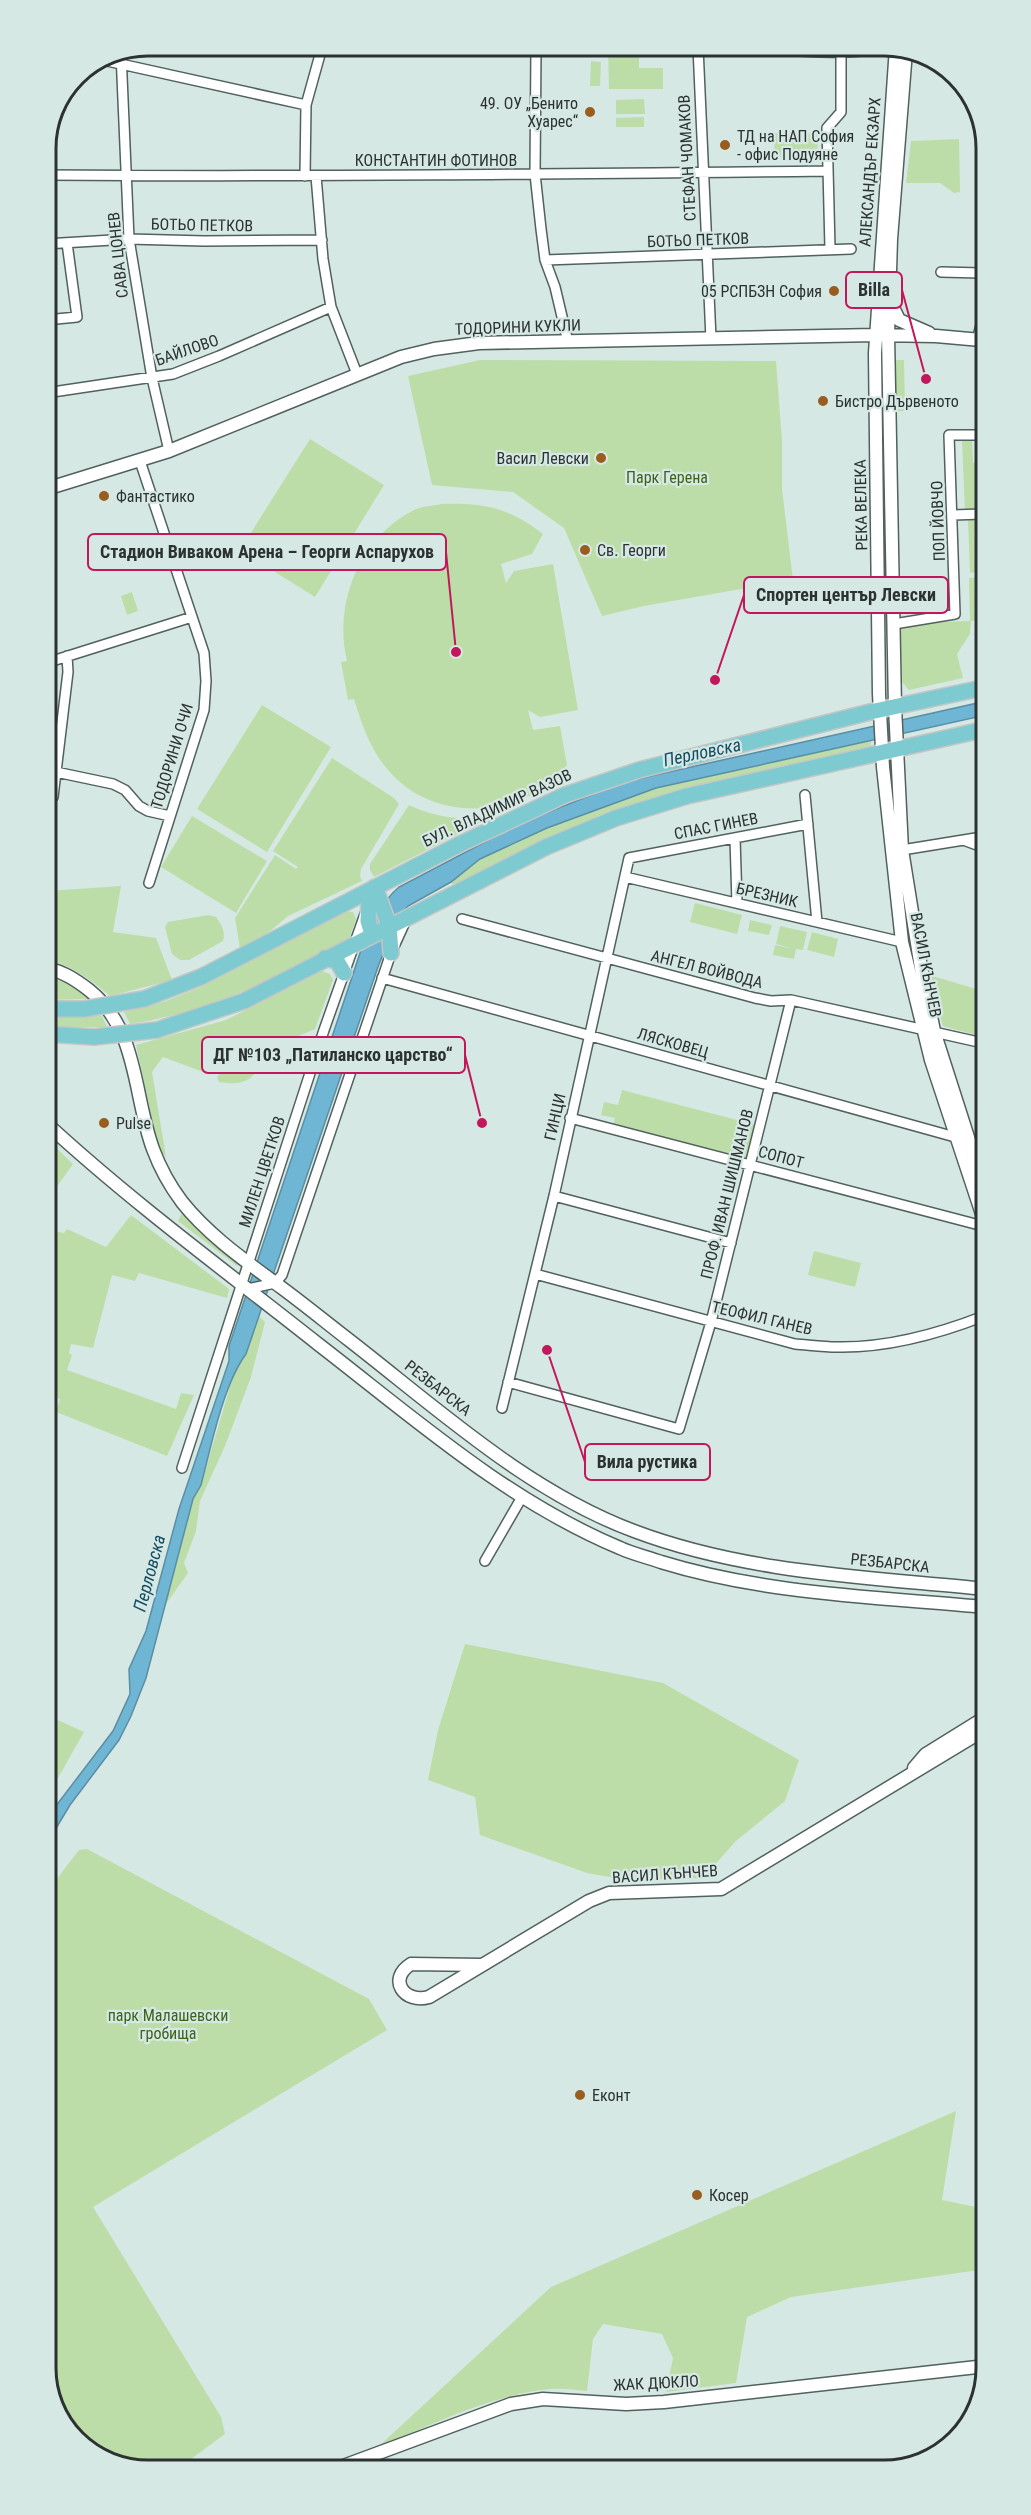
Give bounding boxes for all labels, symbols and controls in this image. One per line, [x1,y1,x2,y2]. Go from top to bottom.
place label: 49. ОУ „Бенито Хуарес“ [480,94,579,131]
street label: СТЕФАН ЧОМАКОВ [674,94,700,222]
street label: АЛЕКСАНДЪР ЕКЗАРХ [855,97,885,247]
marker: 49. ОУ „Бенито Хуарес“ [583,105,597,119]
place label: ТД на НАП София - офис Подуяне [737,127,854,164]
marker: ТД на НАП София - офис Подуяне [718,138,732,152]
street label: КОНСТАНТИН ФОТИНОВ [355,151,517,170]
street label: САВА ЦОНЕВ [104,211,132,299]
street label: БОТЬО ПЕТКОВ [151,215,253,235]
street label: БОТЬО ПЕТКОВ [647,229,749,251]
callout: Billa [846,272,902,308]
text: Billa [858,279,890,300]
place label: 05 РСПБЗН София [701,282,822,301]
marker: 05 РСПБЗН София [827,284,841,298]
street label: ТОДОРИНИ КУКЛИ [455,315,581,339]
street label: БАЙЛОВО [153,330,221,370]
place label: Бистро Дървеното [835,392,959,411]
marker: Бистро Дървеното [816,394,830,408]
place label: Васил Левски [497,449,589,468]
marker: Васил Левски [594,451,608,465]
street label: РЕКА ВЕЛЕКА [851,459,871,551]
park label: Парк Герена [626,468,708,487]
street label: ПОП ЙОВЧО [927,480,949,562]
place label: Фантастико [116,487,195,506]
marker: Фантастико [97,489,111,503]
callout: Стадион Виваком Арена – Георги Аспарухов [88,534,446,570]
text: Стадион Виваком Арена – Георги Аспарухов [100,541,434,562]
place label: Св. Георги [597,541,666,560]
marker: Св. Георги [578,543,592,557]
callout: Спортен център Левски [744,577,948,613]
text: Спортен център Левски [756,584,936,605]
street label: ТОДОРИНИ ОЧИ [147,701,197,811]
water label: Перловска [661,734,743,770]
street label: БУЛ. ВЛАДИМИР ВАЗОВ [419,765,575,851]
street label: СПАС ГИНЕВ [672,809,760,843]
street label: БРЕЗНИК [734,879,800,911]
street label: ВАСИЛ КЪНЧЕВ [907,911,945,1019]
street label: АНГЕЛ ВОЙВОДА [649,946,765,992]
street label: ЛЯСКОВЕЦ [635,1024,711,1062]
callout: ДГ №103 „Патиланско царство“ [202,1037,465,1073]
text: ДГ №103 „Патиланско царство“ [213,1044,453,1065]
street label: ГИНЦИ [540,1092,570,1142]
street label: ПРОФ. ИВАН ШИШМАНОВ [697,1107,757,1281]
place label: Pulse [116,1114,151,1133]
street label: МИЛЕН ЦВЕТКОВ [235,1114,289,1230]
marker: Pulse [97,1116,111,1130]
street label: СОПОТ [756,1142,806,1172]
street label: ТЕОФИЛ ГАНЕВ [710,1297,814,1339]
street label: РЕЗБАРСКА [401,1356,475,1420]
callout: Вила рустика [585,1444,710,1480]
text: Вила рустика [597,1451,697,1472]
water label: Перловска [129,1532,169,1614]
street label: РЕЗБАРСКА [850,1549,930,1577]
street label: ВАСИЛ КЪНЧЕВ [612,1861,718,1887]
park label: парк Малашевски гробища [108,2006,228,2043]
place label: Еконт [592,2086,631,2105]
marker: Еконт [573,2088,587,2102]
place label: Косер [709,2186,749,2205]
marker: Косер [690,2188,704,2202]
street label: ЖАК ДЮКЛО [613,2371,699,2395]

